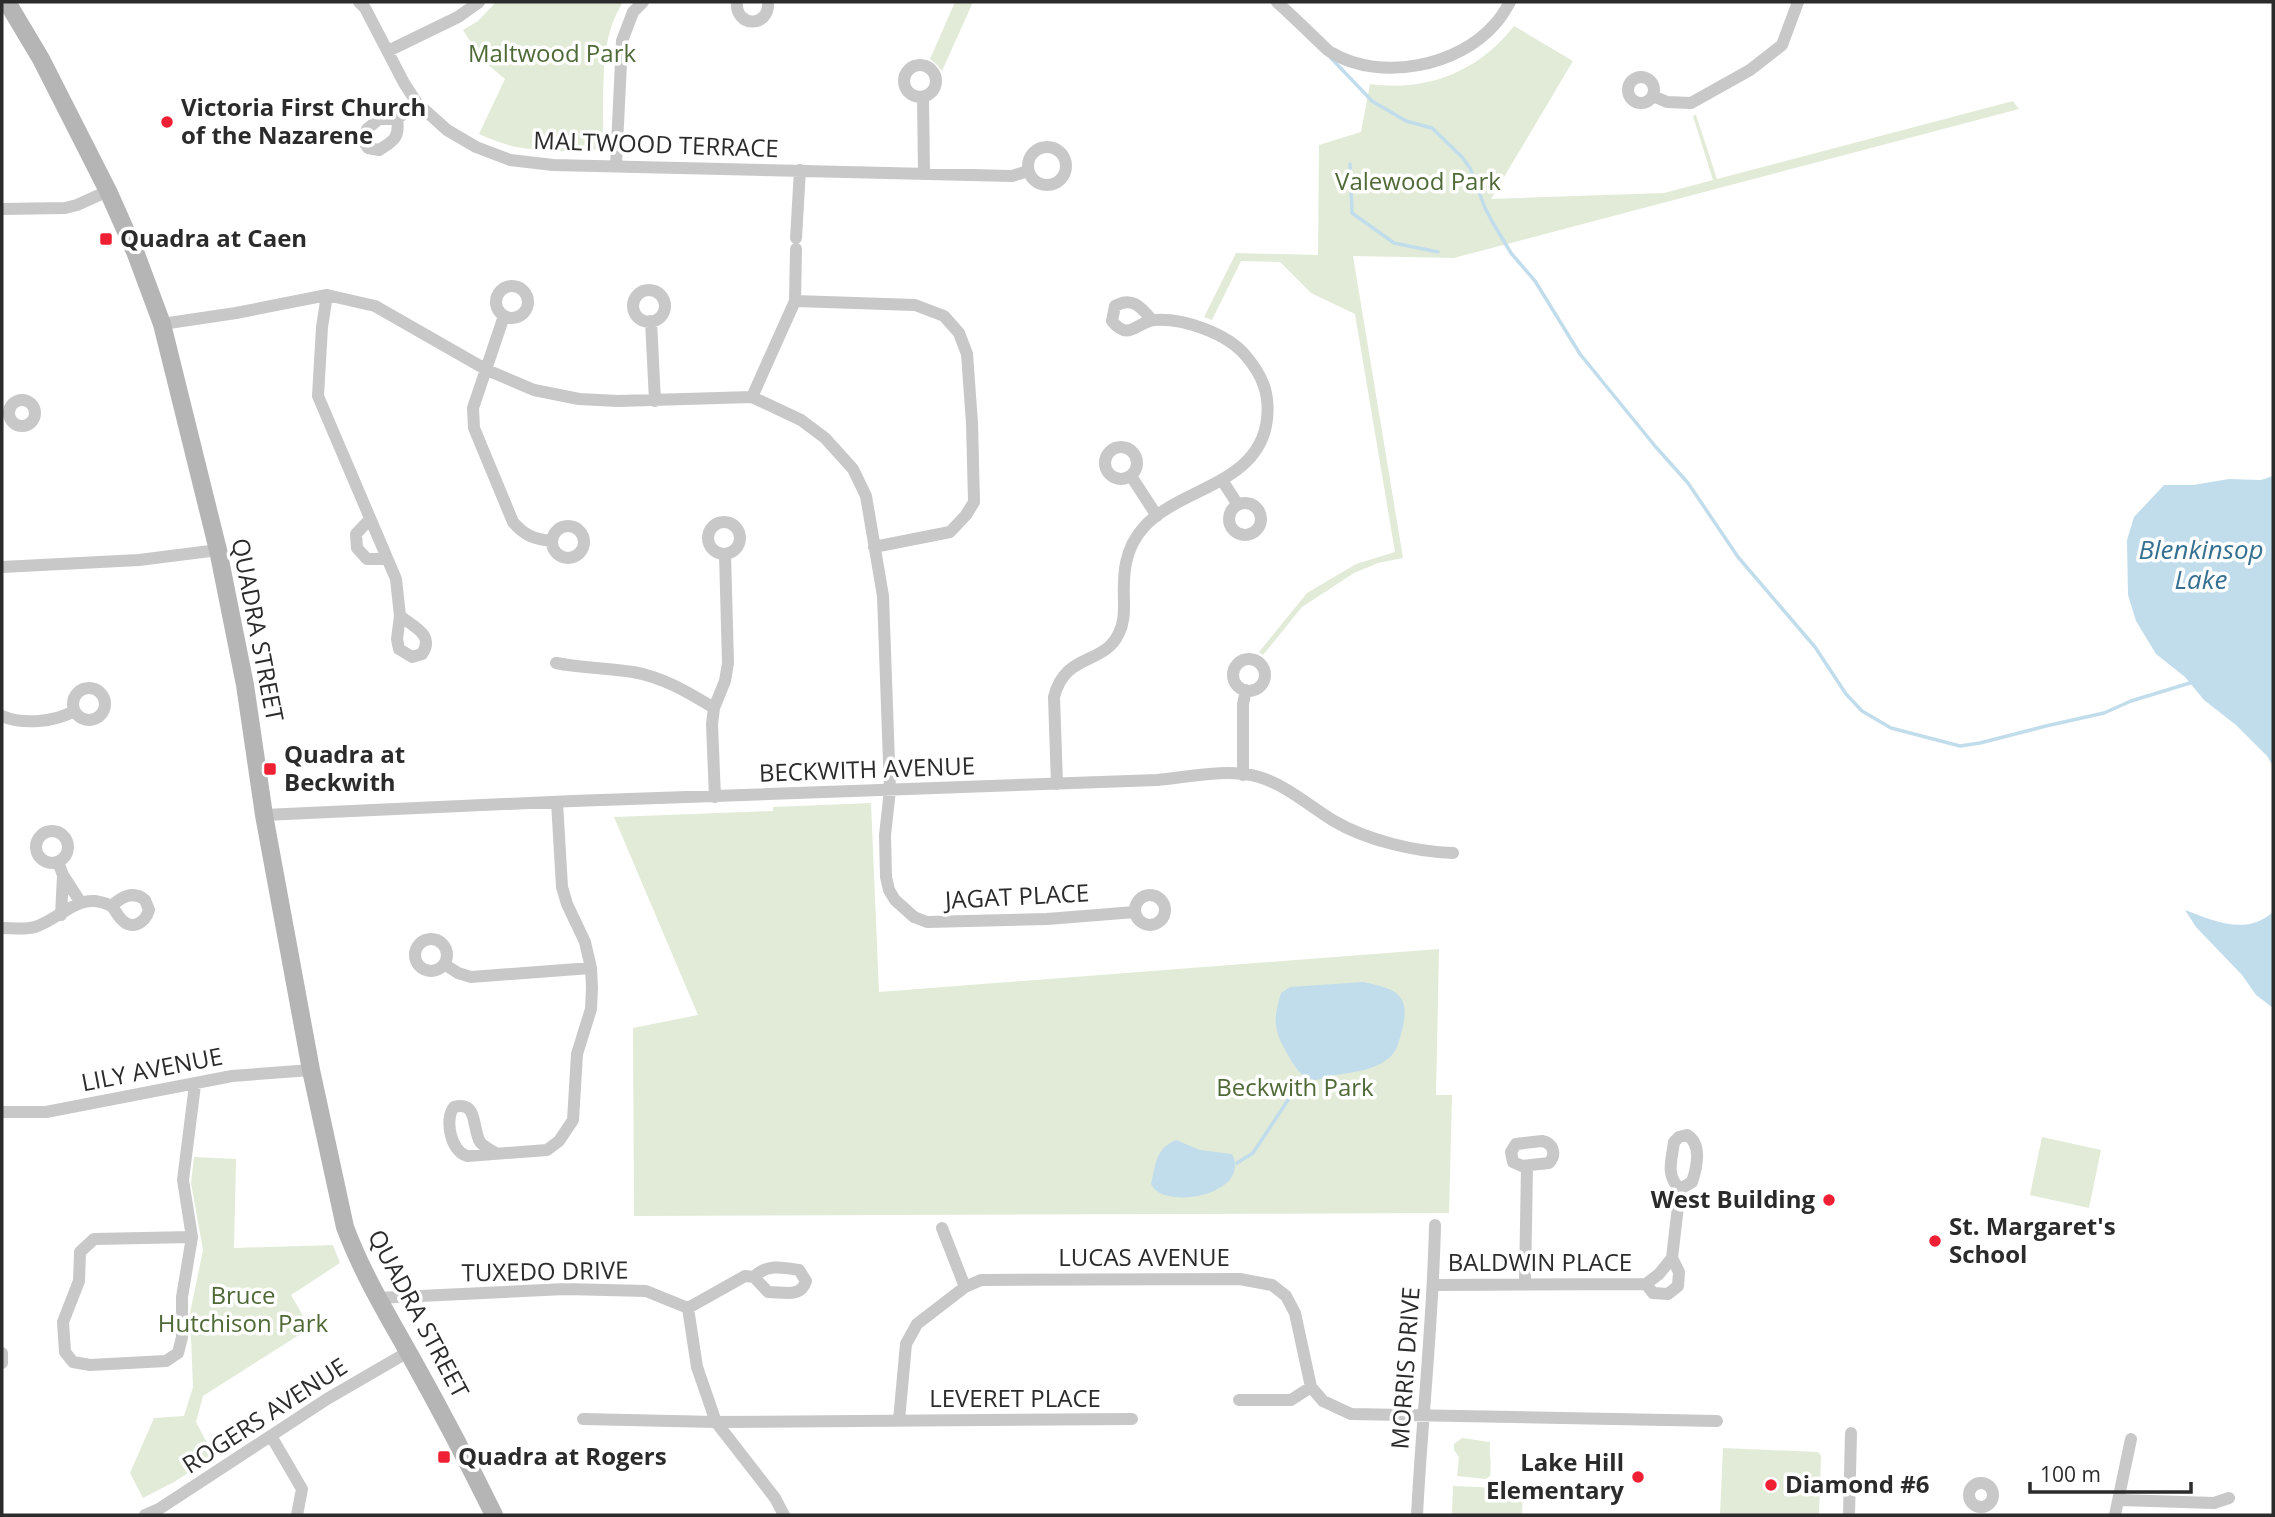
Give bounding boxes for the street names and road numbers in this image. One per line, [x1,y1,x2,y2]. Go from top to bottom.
street label: MALTWOOD TERRACE [533,123,779,164]
street label: QUADRA STREET [225,535,292,724]
street label: BECKWITH AVENUE [758,748,976,789]
street label: JAGAT PLACE [942,875,1090,916]
street label: LILY AVENUE [78,1039,225,1098]
street label: QUADRA STREET [361,1223,478,1403]
street label: LUCAS AVENUE [1058,1240,1230,1273]
street label: BALDWIN PLACE [1448,1245,1632,1278]
street label: TUXEDO DRIVE [461,1253,629,1288]
street label: MORRIS DRIVE [1382,1286,1427,1450]
street label: ROGERS AVENUE [175,1349,353,1480]
street label: LEVERET PLACE [929,1381,1101,1414]

